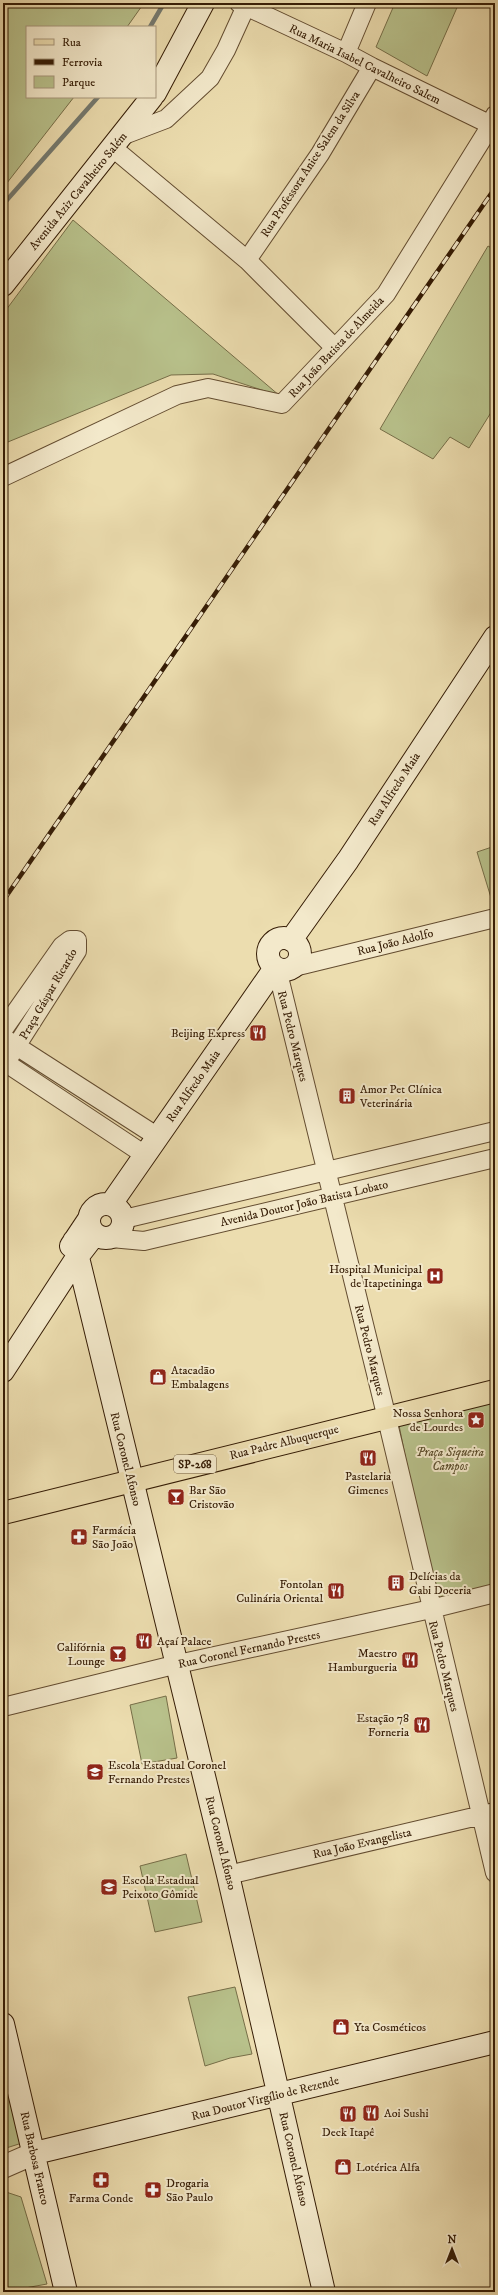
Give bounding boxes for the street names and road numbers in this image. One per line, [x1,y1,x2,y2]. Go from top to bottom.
street label: Rua Maria Isabel Cavalheiro Salem [287,21,443,108]
street label: Rua Professora Anice Salem da Silva [257,88,364,240]
street label: Avenida Aziz Cavalheiro Salém [26,129,131,253]
street label: Rua João Batista de Almeida [285,293,388,401]
street label: Rua Alfredo Maia [365,749,424,829]
street label: Rua João Adolfo [355,926,435,959]
street label: Praça Gáspar Ricardo [16,946,81,1042]
street label: Rua Pedro Marques [274,989,311,1083]
street label: Rua Alfredo Maia [163,1047,224,1125]
street label: Avenida Doutor João Batista Lobato [219,1177,390,1230]
street label: Rua Pedro Marques [351,1303,388,1397]
street label: Rua Coronel Afonso [107,1411,144,1508]
street label: Rua Padre Albuquerque [228,1422,340,1463]
road number: SP-268 [174,1455,216,1473]
street label: Rua Pedro Marques [425,1619,462,1713]
street label: Rua Coronel Fernando Prestes [177,1627,321,1672]
street label: Rua Coronel Afonso [202,1795,239,1892]
street label: Rua João Evangelista [311,1825,414,1862]
street label: Rua Doutor Virgílio de Rezende [190,2073,340,2124]
street label: Rua Barbosa Franco [16,2110,53,2206]
street label: Rua Coronel Afonso [275,2111,312,2208]

